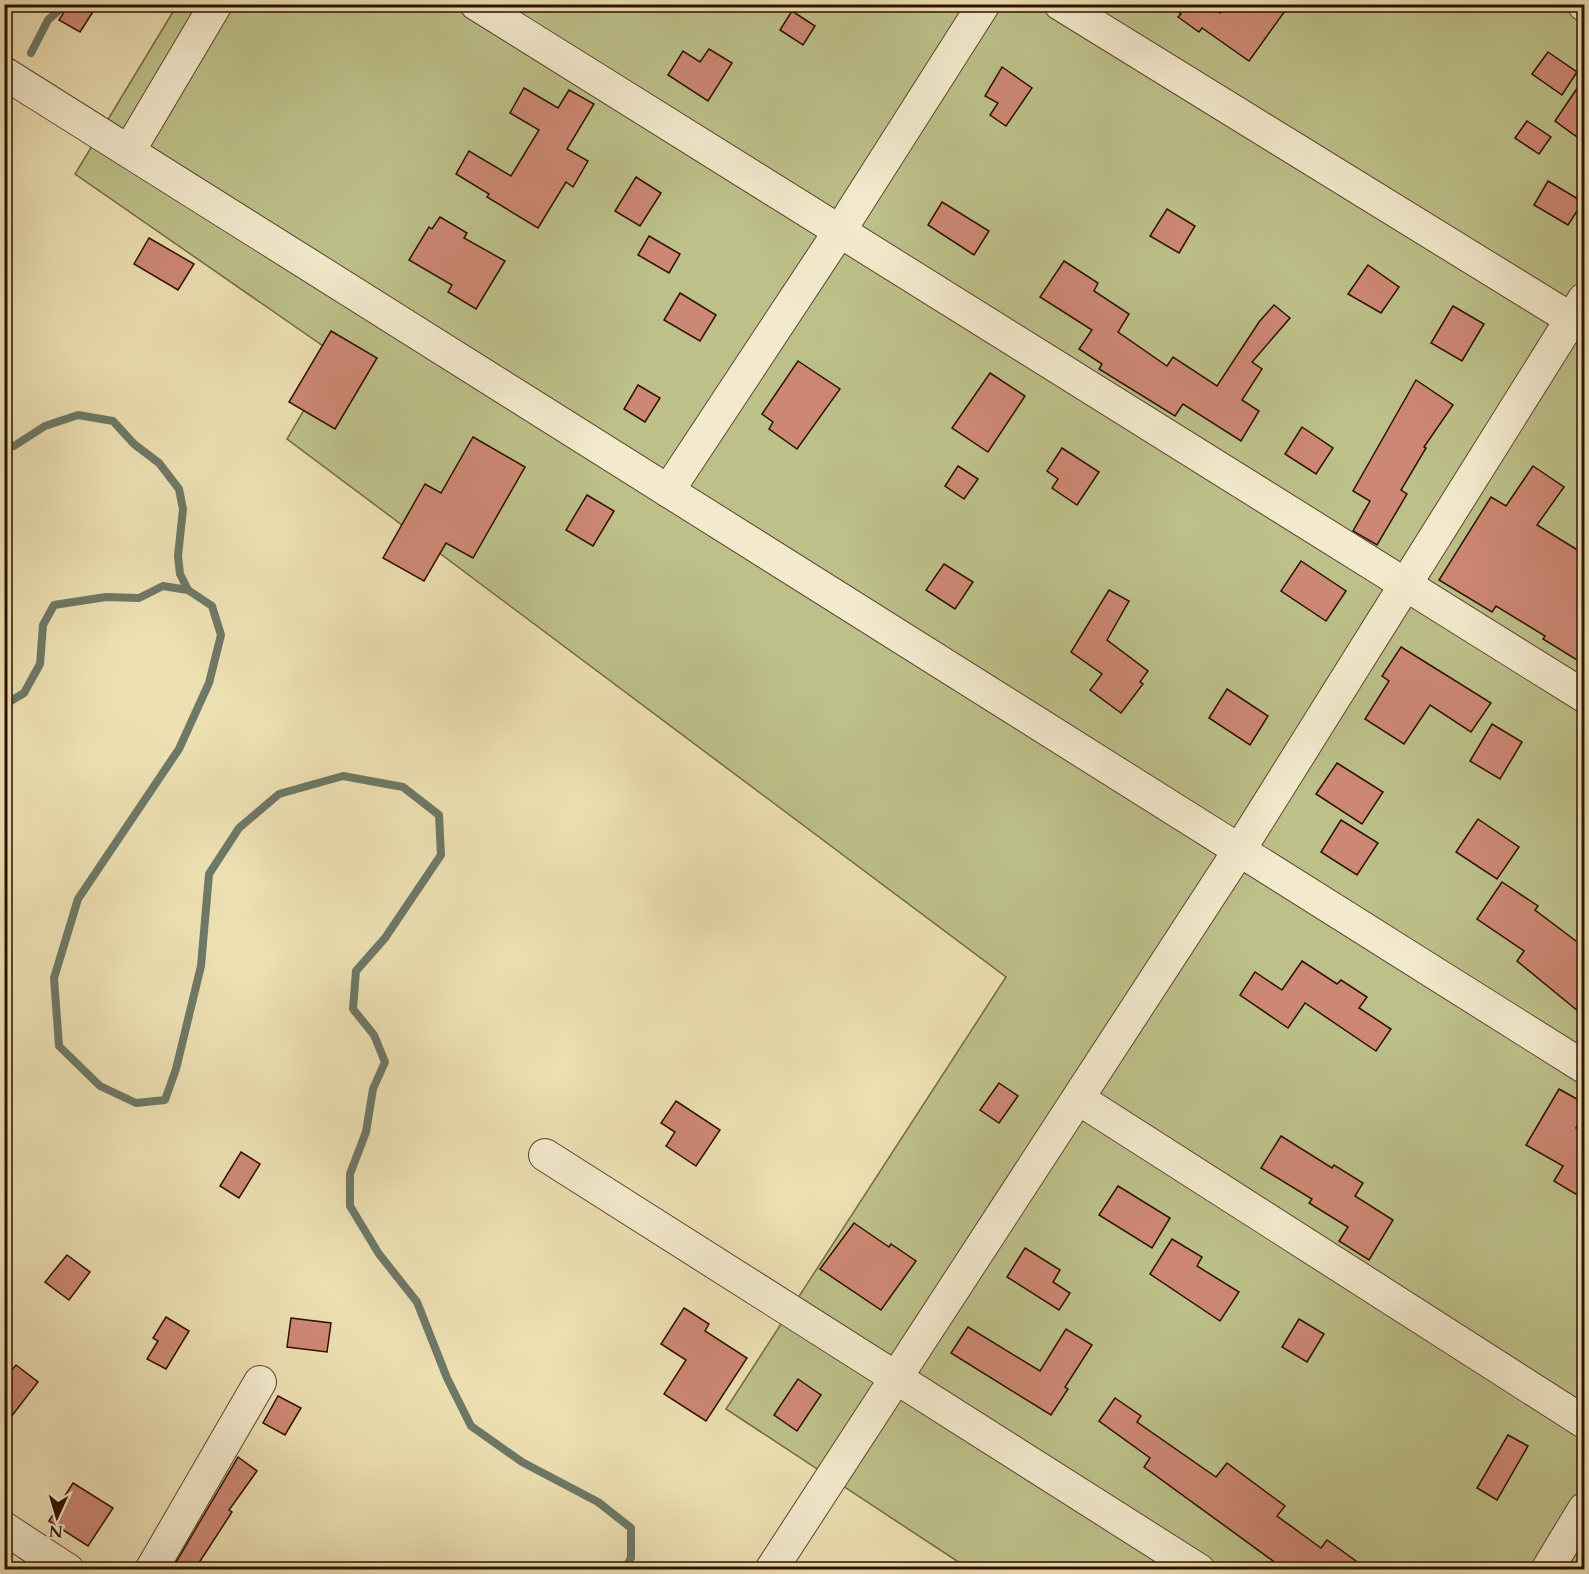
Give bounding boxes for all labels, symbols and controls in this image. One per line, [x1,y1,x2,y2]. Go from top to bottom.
north arrow [27,1487,87,1547]
text: N [48,1520,64,1542]

